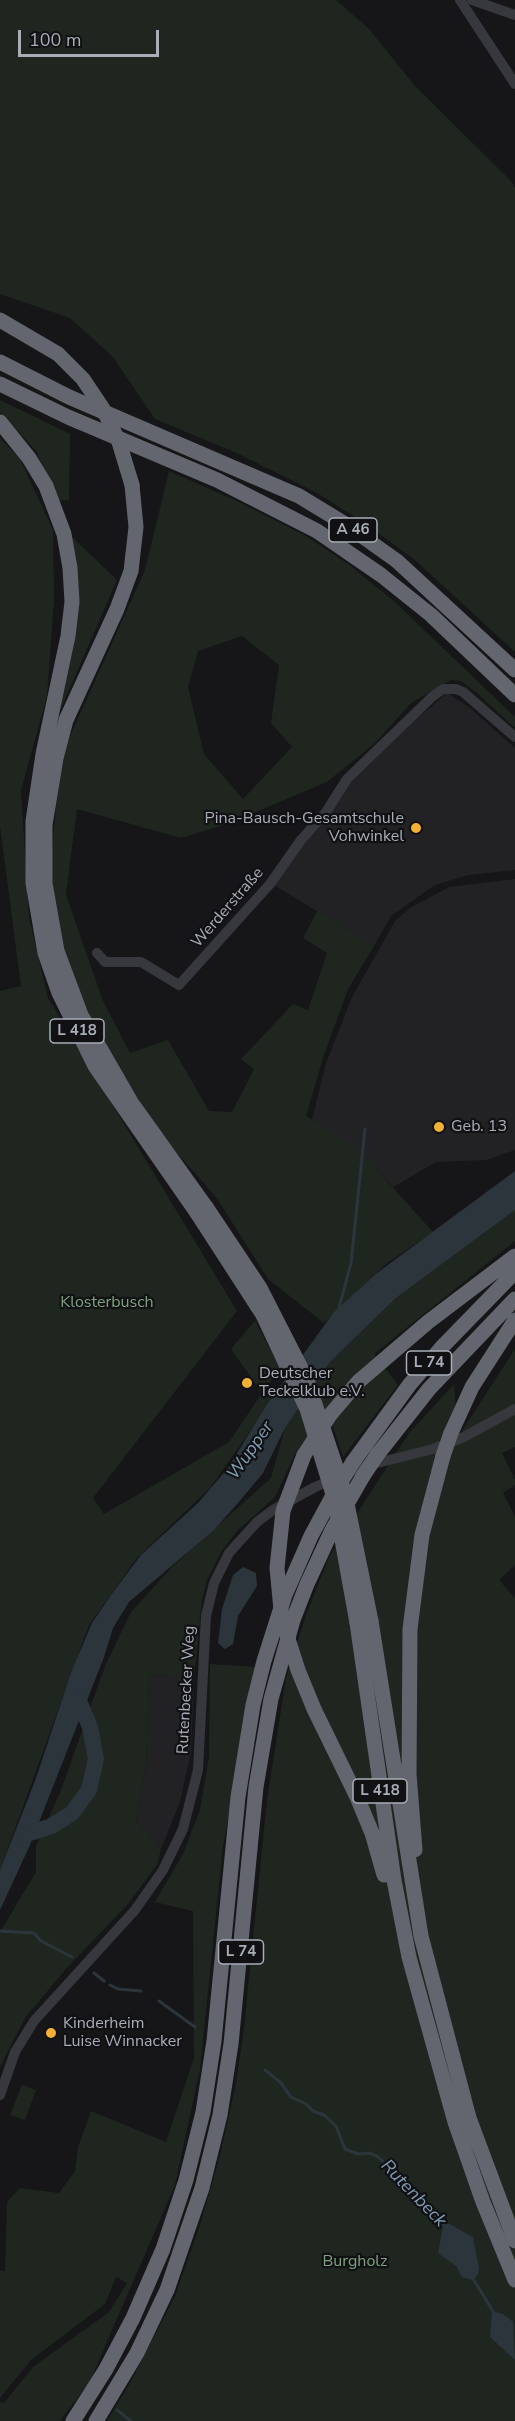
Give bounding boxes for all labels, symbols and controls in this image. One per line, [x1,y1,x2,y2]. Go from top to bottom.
scale bar [21,18,162,56]
text: 100 m [29,28,81,52]
road number: A 46 [329,518,377,542]
place label: Pina-Bausch-Gesamtschule Vohwinkel [205,809,404,847]
marker: Pina-Bausch-Gesamtschule Vohwinkel [409,821,423,835]
street label: Werderstraße [188,864,268,952]
road number: L 418 [50,1019,104,1043]
place label: Geb. 13 [451,1117,507,1137]
marker: Geb. 13 [432,1120,446,1134]
park label: Klosterbusch [60,1293,154,1313]
road number: L 74 [406,1351,452,1375]
place label: Deutscher Teckelklub e.V. [259,1364,365,1402]
marker: Deutscher Teckelklub e.V. [240,1376,254,1390]
water label: Wupper [223,1418,279,1484]
street label: Rutenbecker Weg [174,1625,200,1755]
road number: L 418 [353,1779,407,1803]
road number: L 74 [218,1940,264,1964]
place label: Kinderheim Luise Winnacker [63,2014,182,2052]
marker: Kinderheim Luise Winnacker [44,2026,58,2040]
water label: Rutenbeck [376,2156,450,2232]
park label: Burgholz [323,2252,387,2272]

